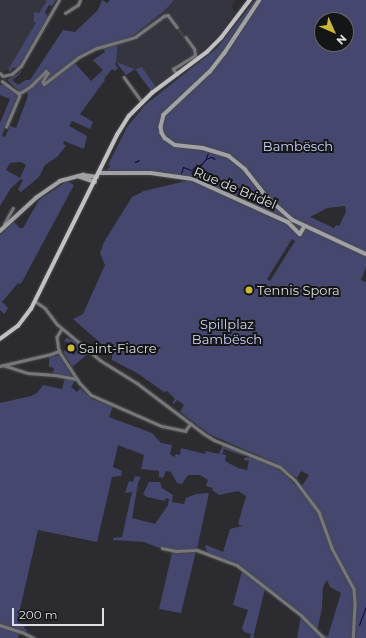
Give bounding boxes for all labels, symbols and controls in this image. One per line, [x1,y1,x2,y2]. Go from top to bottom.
north arrow [314,12,354,52]
text: N [334,32,350,48]
park label: Bambësch [263,138,333,154]
street label: Rue de Bridel [191,164,279,212]
place label: Tennis Spora [257,282,340,298]
marker: Tennis Spora [244,285,254,295]
park label: Spillplaz Bambësch [192,317,262,348]
place label: Saint-Fiacre [79,340,157,356]
marker: Saint-Fiacre [66,343,76,353]
scale bar [14,600,106,626]
text: 200 m [19,607,58,622]

